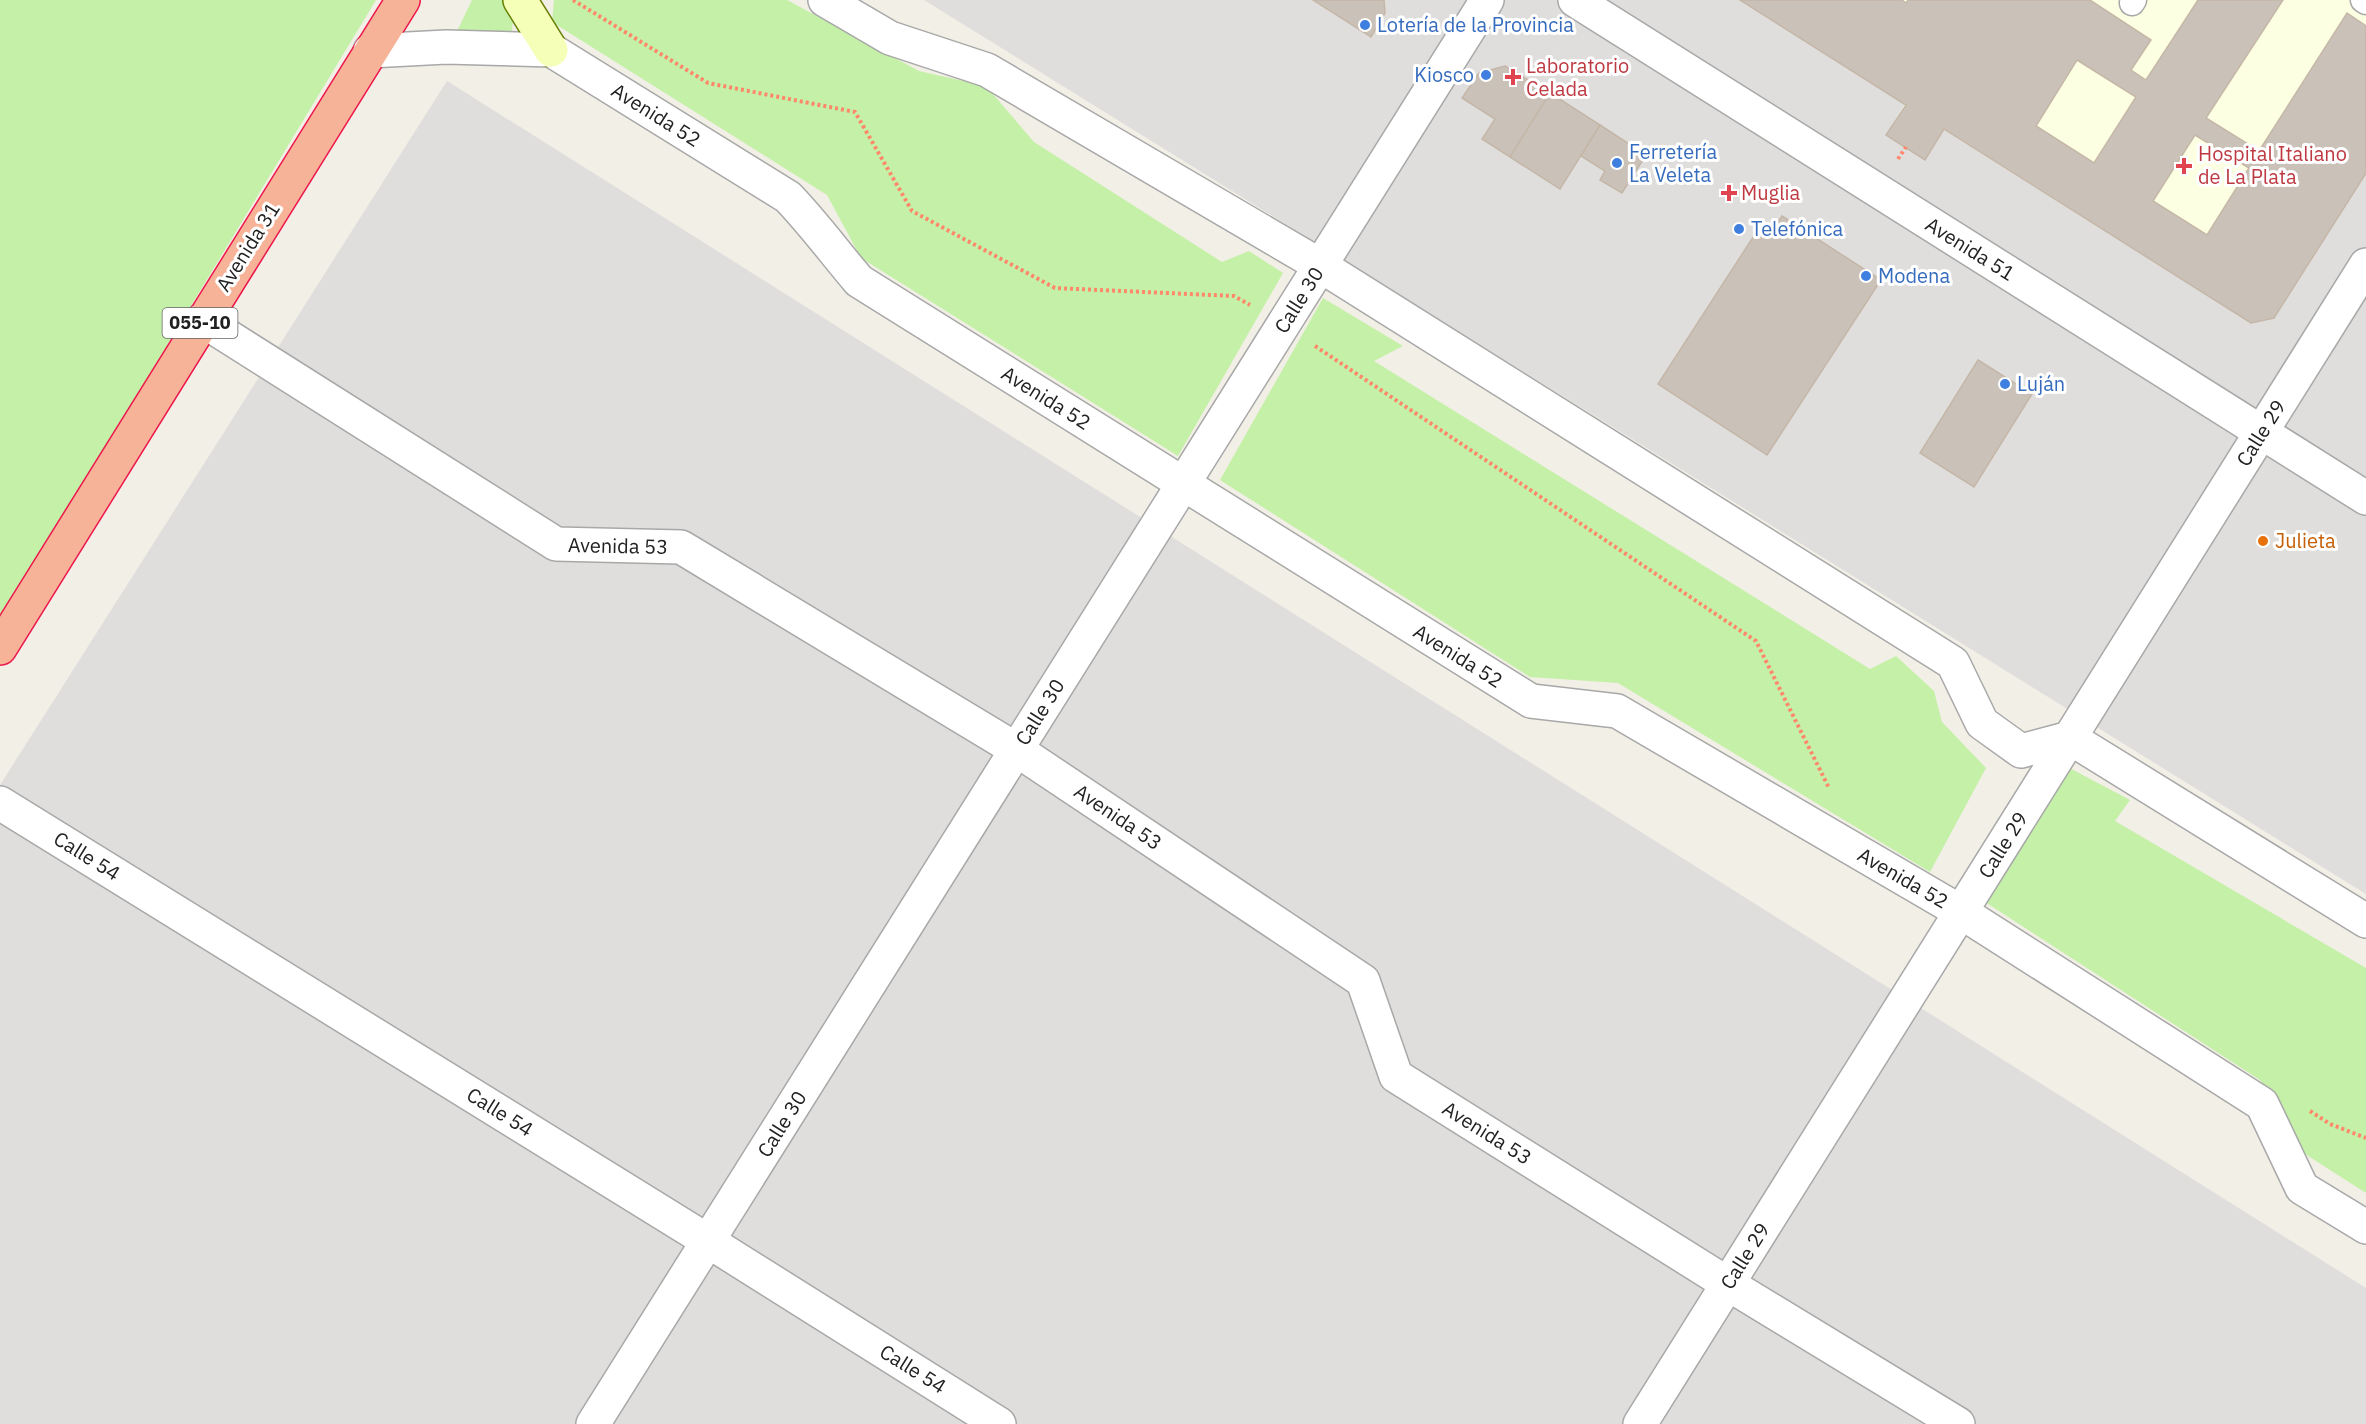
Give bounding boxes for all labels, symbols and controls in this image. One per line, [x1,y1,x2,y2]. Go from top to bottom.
place label: Lotería de la Provincia [1377,11,1574,38]
marker: Lotería de la Provincia [1358,18,1372,32]
place label: Laboratorio Celada [1526,52,1629,102]
place label: Kiosco [1414,61,1474,88]
marker: Kiosco [1479,68,1493,82]
marker: Laboratorio Celada [1504,68,1522,86]
street label: Avenida 52 [607,77,706,153]
place label: Ferretería La Veleta [1629,138,1717,188]
place label: Hospital Italiano de La Plata [2198,140,2347,190]
marker: Ferretería La Veleta [1610,156,1624,170]
marker: Hospital Italiano de La Plata [2175,157,2193,175]
place label: Muglia [1741,179,1801,206]
marker: Muglia [1722,186,1736,200]
street label: Avenida 31 [210,197,286,296]
street label: Avenida 51 [1921,211,2020,287]
place label: Telefónica [1751,215,1844,242]
marker: Telefónica [1732,222,1746,236]
street label: Calle 30 [1268,261,1330,338]
place label: Modena [1878,262,1950,289]
marker: Modena [1859,269,1873,283]
road number: 055-10 [162,308,238,338]
street label: Avenida 52 [997,360,1096,436]
place label: Luján [2017,370,2065,397]
marker: Luján [1998,377,2012,391]
street label: Calle 29 [2230,394,2292,471]
place label: Julieta [2275,527,2336,554]
street label: Avenida 53 [568,531,668,560]
marker: Julieta [2256,534,2270,548]
street label: Avenida 52 [1409,618,1508,694]
street label: Calle 30 [1009,673,1071,750]
street label: Avenida 53 [1069,777,1167,856]
street label: Calle 29 [1972,806,2034,883]
street label: Calle 54 [49,825,126,887]
street label: Avenida 52 [1853,841,1953,914]
street label: Calle 54 [462,1081,539,1143]
street label: Calle 30 [751,1085,813,1162]
street label: Avenida 53 [1438,1095,1537,1171]
street label: Calle 29 [1714,1217,1776,1294]
street label: Calle 54 [875,1338,952,1400]

